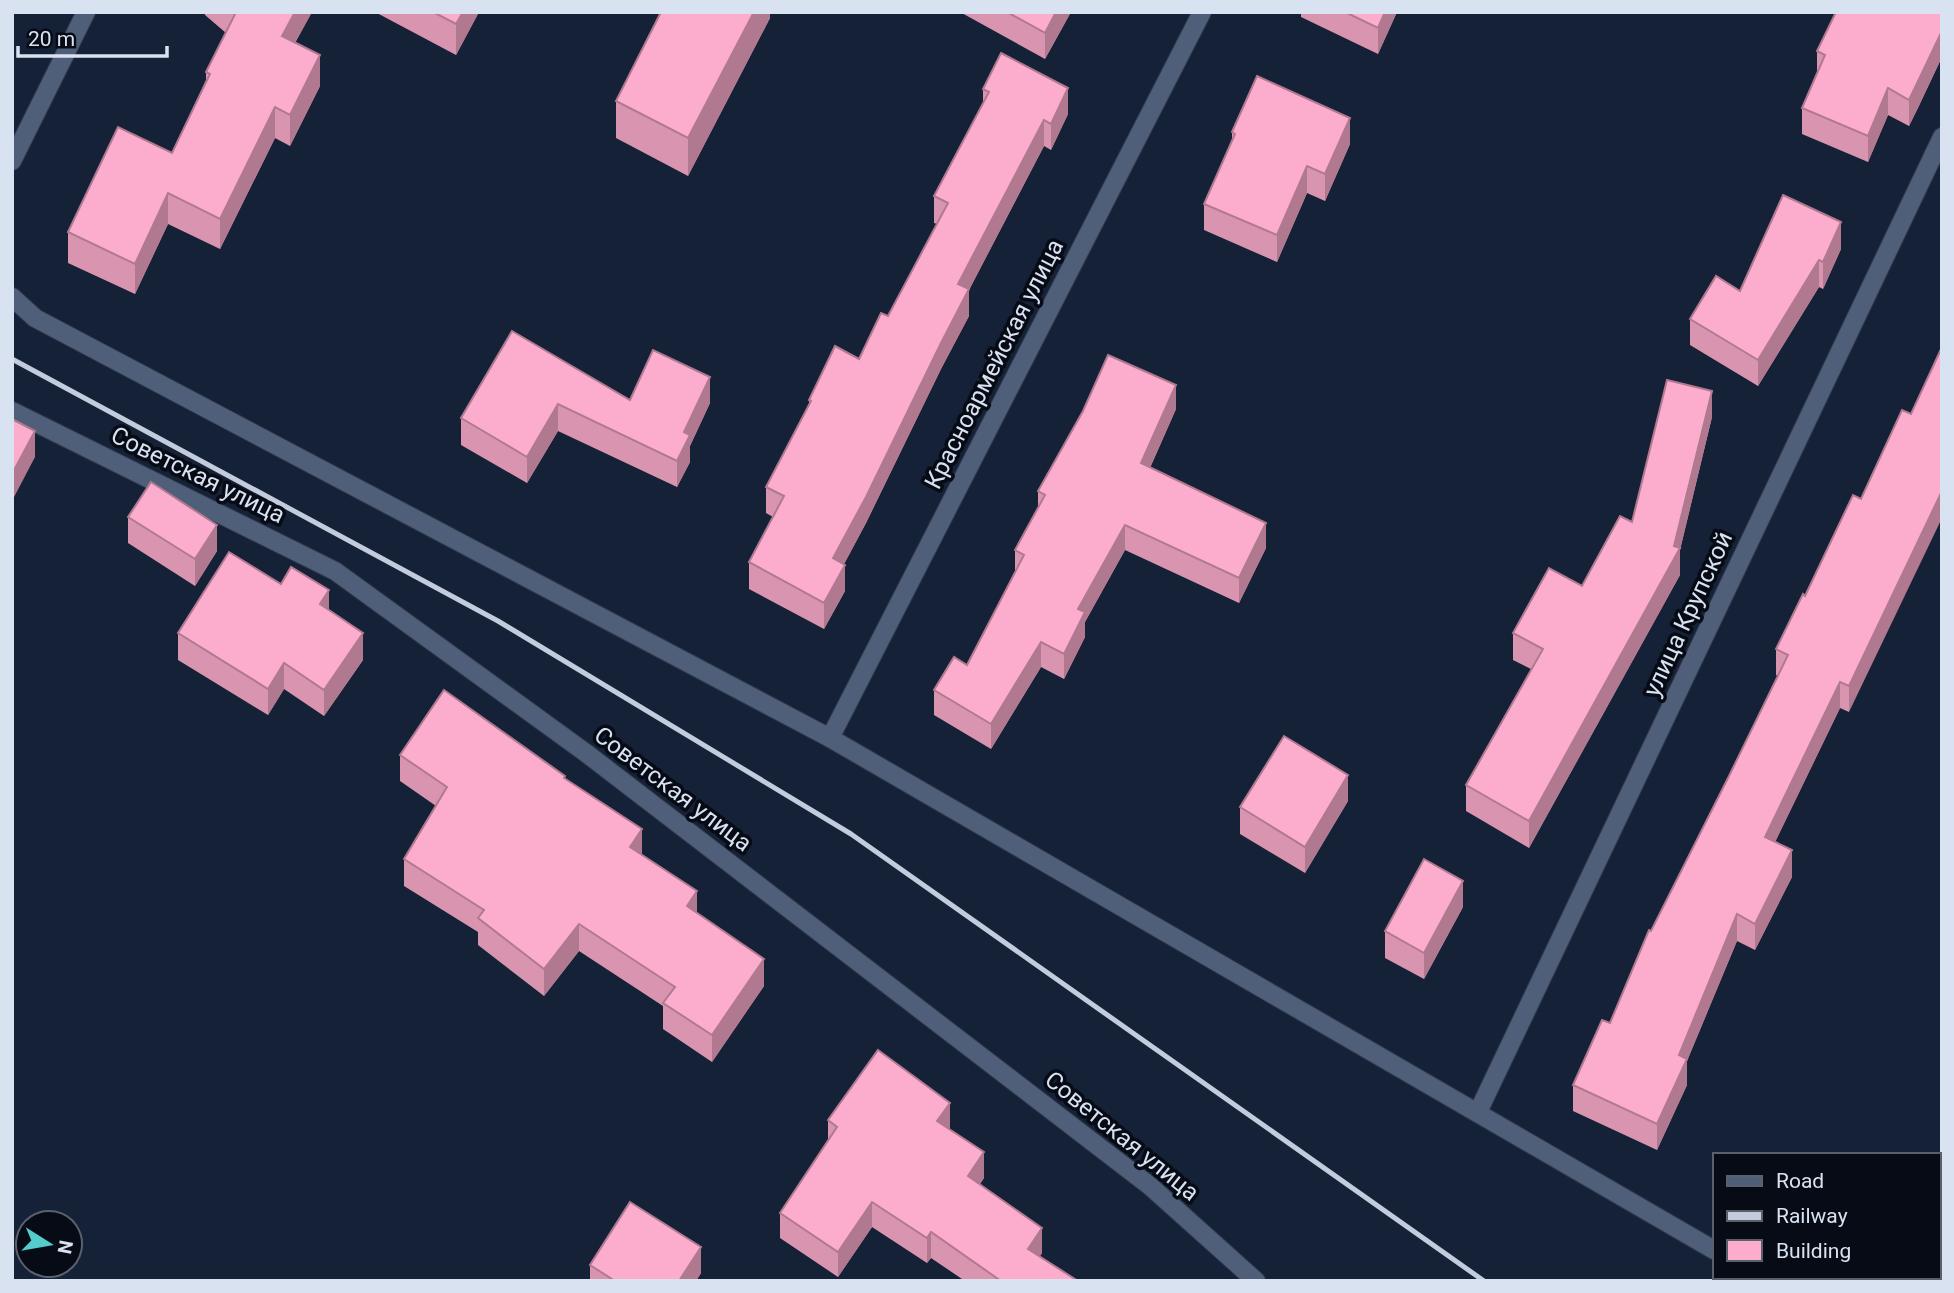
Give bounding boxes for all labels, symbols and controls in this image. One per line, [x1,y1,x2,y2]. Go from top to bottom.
scale bar [18,14,166,58]
text: 20 m [28,27,75,51]
street label: Красноармейская улица [919,235,1069,493]
street label: Советская улица [107,421,289,529]
street label: улица Крупской [1638,527,1738,701]
street label: Советская улица [589,721,757,857]
street label: Советская улица [1039,1065,1205,1207]
legend [1713,1153,1940,1279]
text: Road [1776,1169,1824,1193]
text: Railway [1776,1204,1848,1228]
north arrow [14,1209,84,1279]
text: N [53,1238,78,1256]
text: Building [1776,1239,1851,1263]

